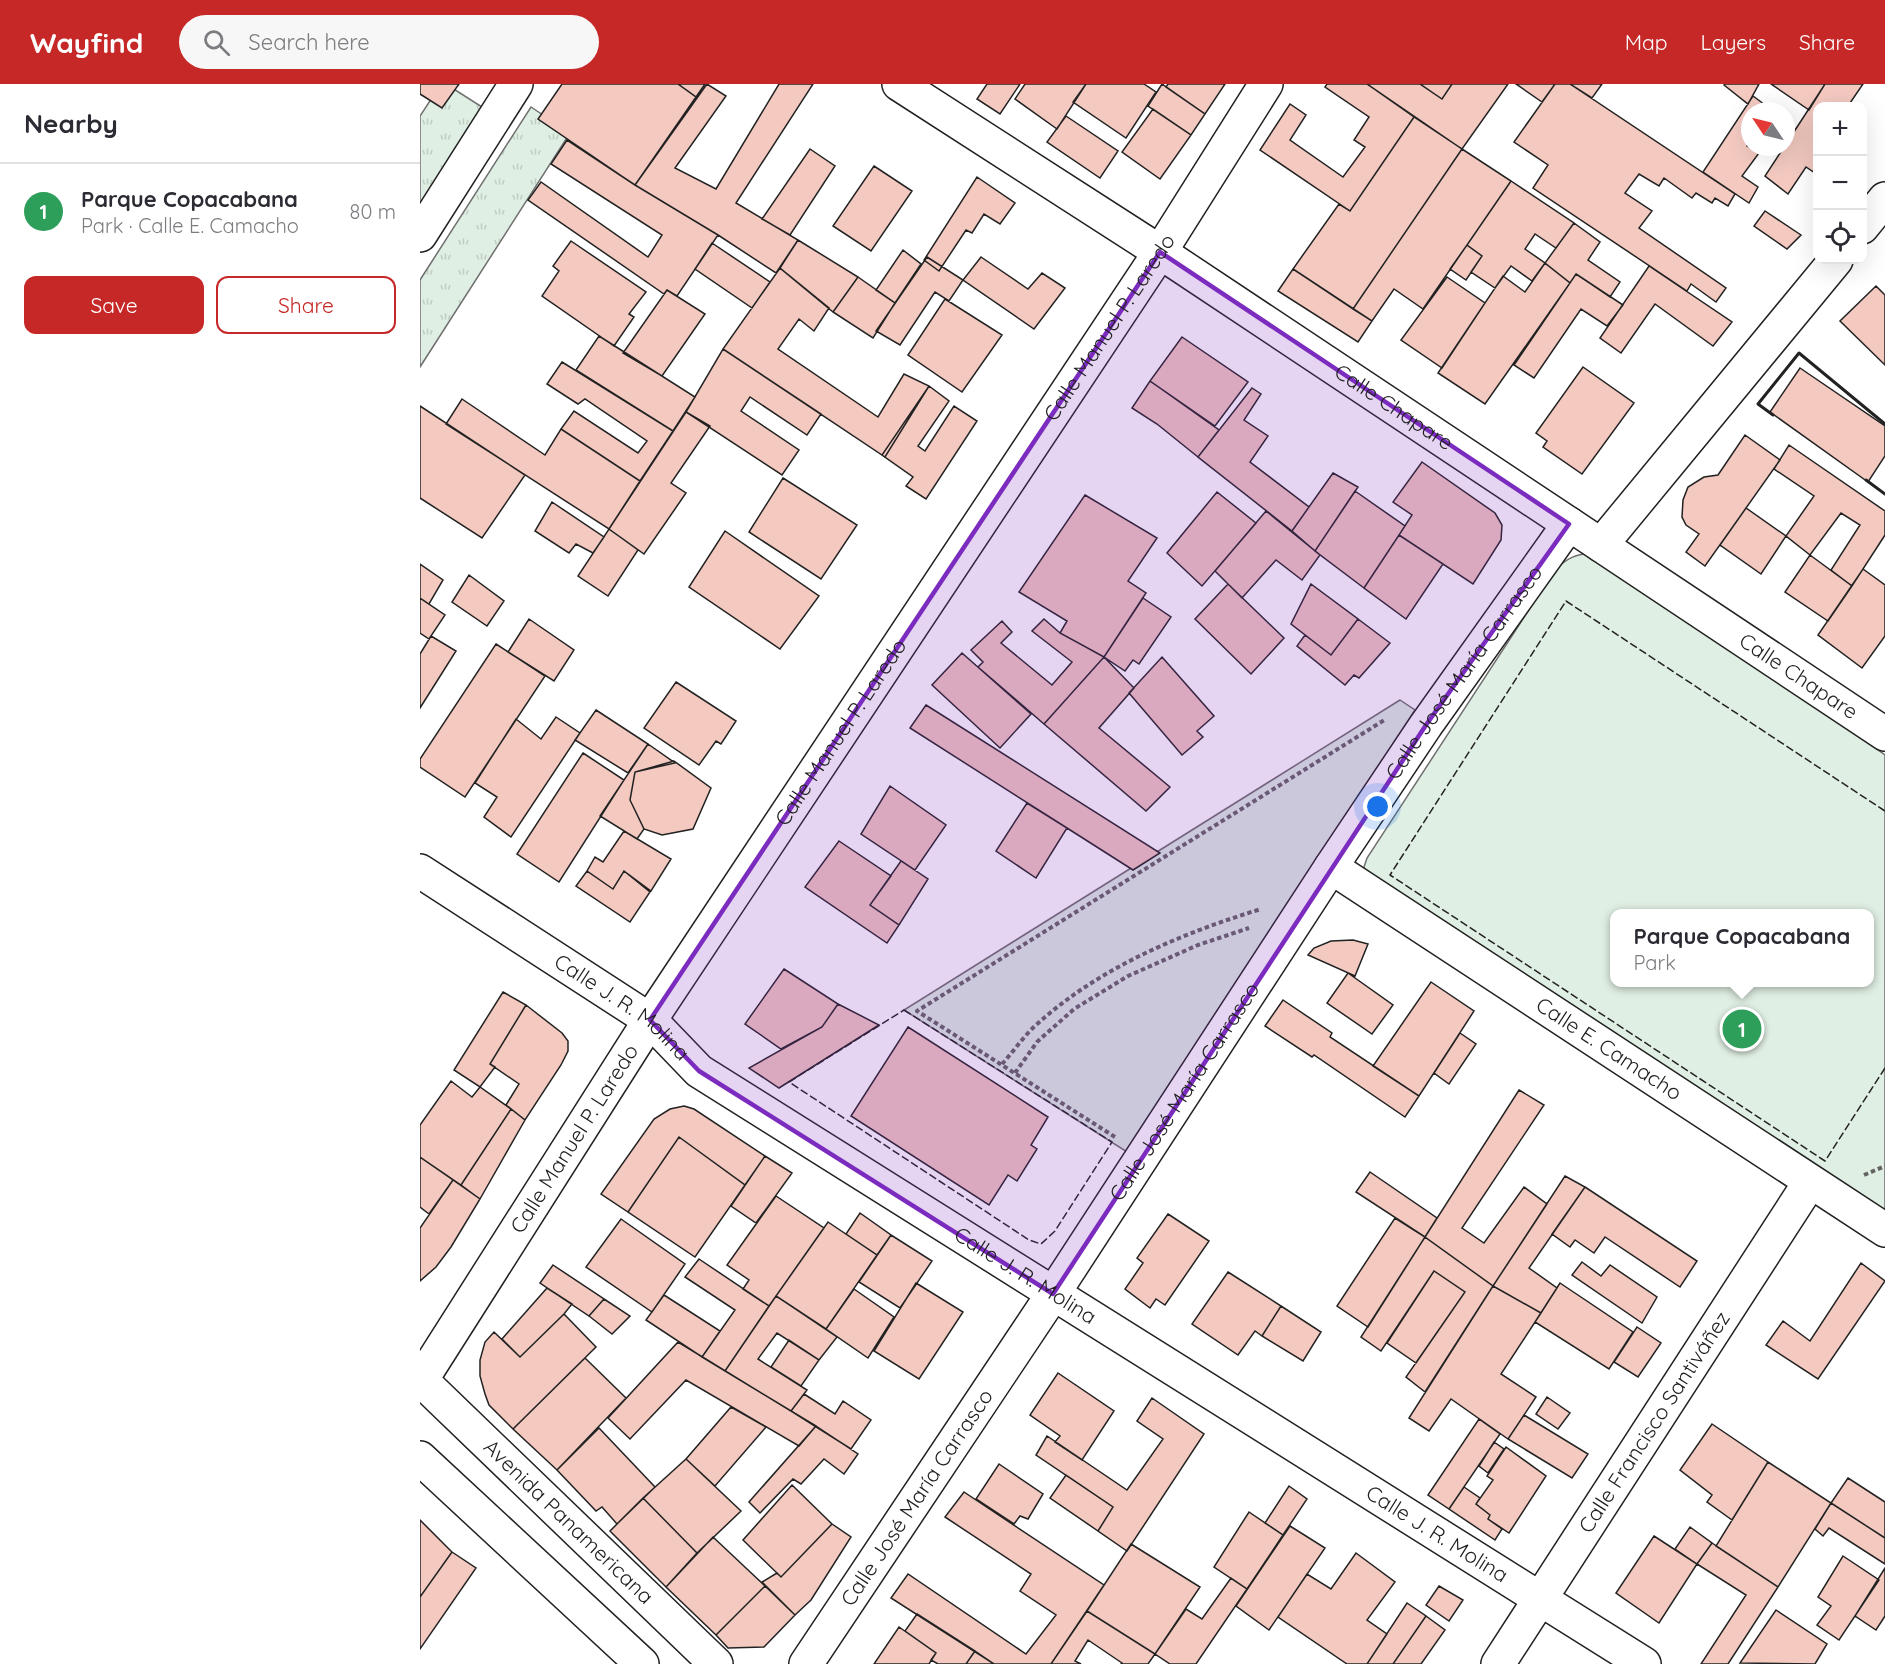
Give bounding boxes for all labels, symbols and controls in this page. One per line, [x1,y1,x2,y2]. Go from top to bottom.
search box [179,15,599,69]
text: Wayfind [30,25,143,60]
icon: search [200,26,233,59]
text: Search here [248,28,370,56]
text: Map [1625,29,1668,55]
text: Layers [1701,29,1766,55]
text: Share [1799,29,1855,55]
north arrow [1741,102,1795,156]
map controls [1813,102,1867,264]
button: + [1813,102,1867,156]
text: Nearby [24,107,118,140]
button: − [1813,156,1867,210]
text: Parque Copacabana [81,185,298,213]
text: 1 [40,199,47,224]
text: 80 m [350,199,396,224]
button: locate [1813,210,1867,264]
text: Park · Calle E. Camacho [81,213,299,238]
street label: Calle Manuel P. Laredo [1038,229,1180,425]
button: Save [24,276,204,334]
button: Share [216,276,396,334]
street label: Calle Chapare [1330,358,1458,455]
street label: Calle José María Carrasco [1379,560,1547,784]
street label: Calle Chapare [1735,627,1863,724]
street label: Calle Manuel P. Laredo [769,634,911,830]
your location [1363,792,1392,821]
popup [1610,909,1874,987]
text: Parque Copacabana [1634,922,1850,950]
street label: Calle J. R. Molina [550,948,696,1065]
text: Park [1634,950,1676,975]
street label: Calle José María Carrasco [1103,977,1264,1206]
street label: Calle E. Camacho [1531,991,1687,1105]
pin: 1 [1722,1006,1762,1052]
street label: Calle Manuel P. Laredo [504,1039,643,1238]
street label: Calle J. R. Molina [950,1221,1102,1329]
street label: Calle Francisco Santiváñez [1572,1306,1735,1537]
street label: Calle José María Carrasco [834,1384,998,1611]
street label: Avenida Panamericana [479,1433,659,1609]
street label: Calle J. R. Molina [1362,1479,1513,1588]

